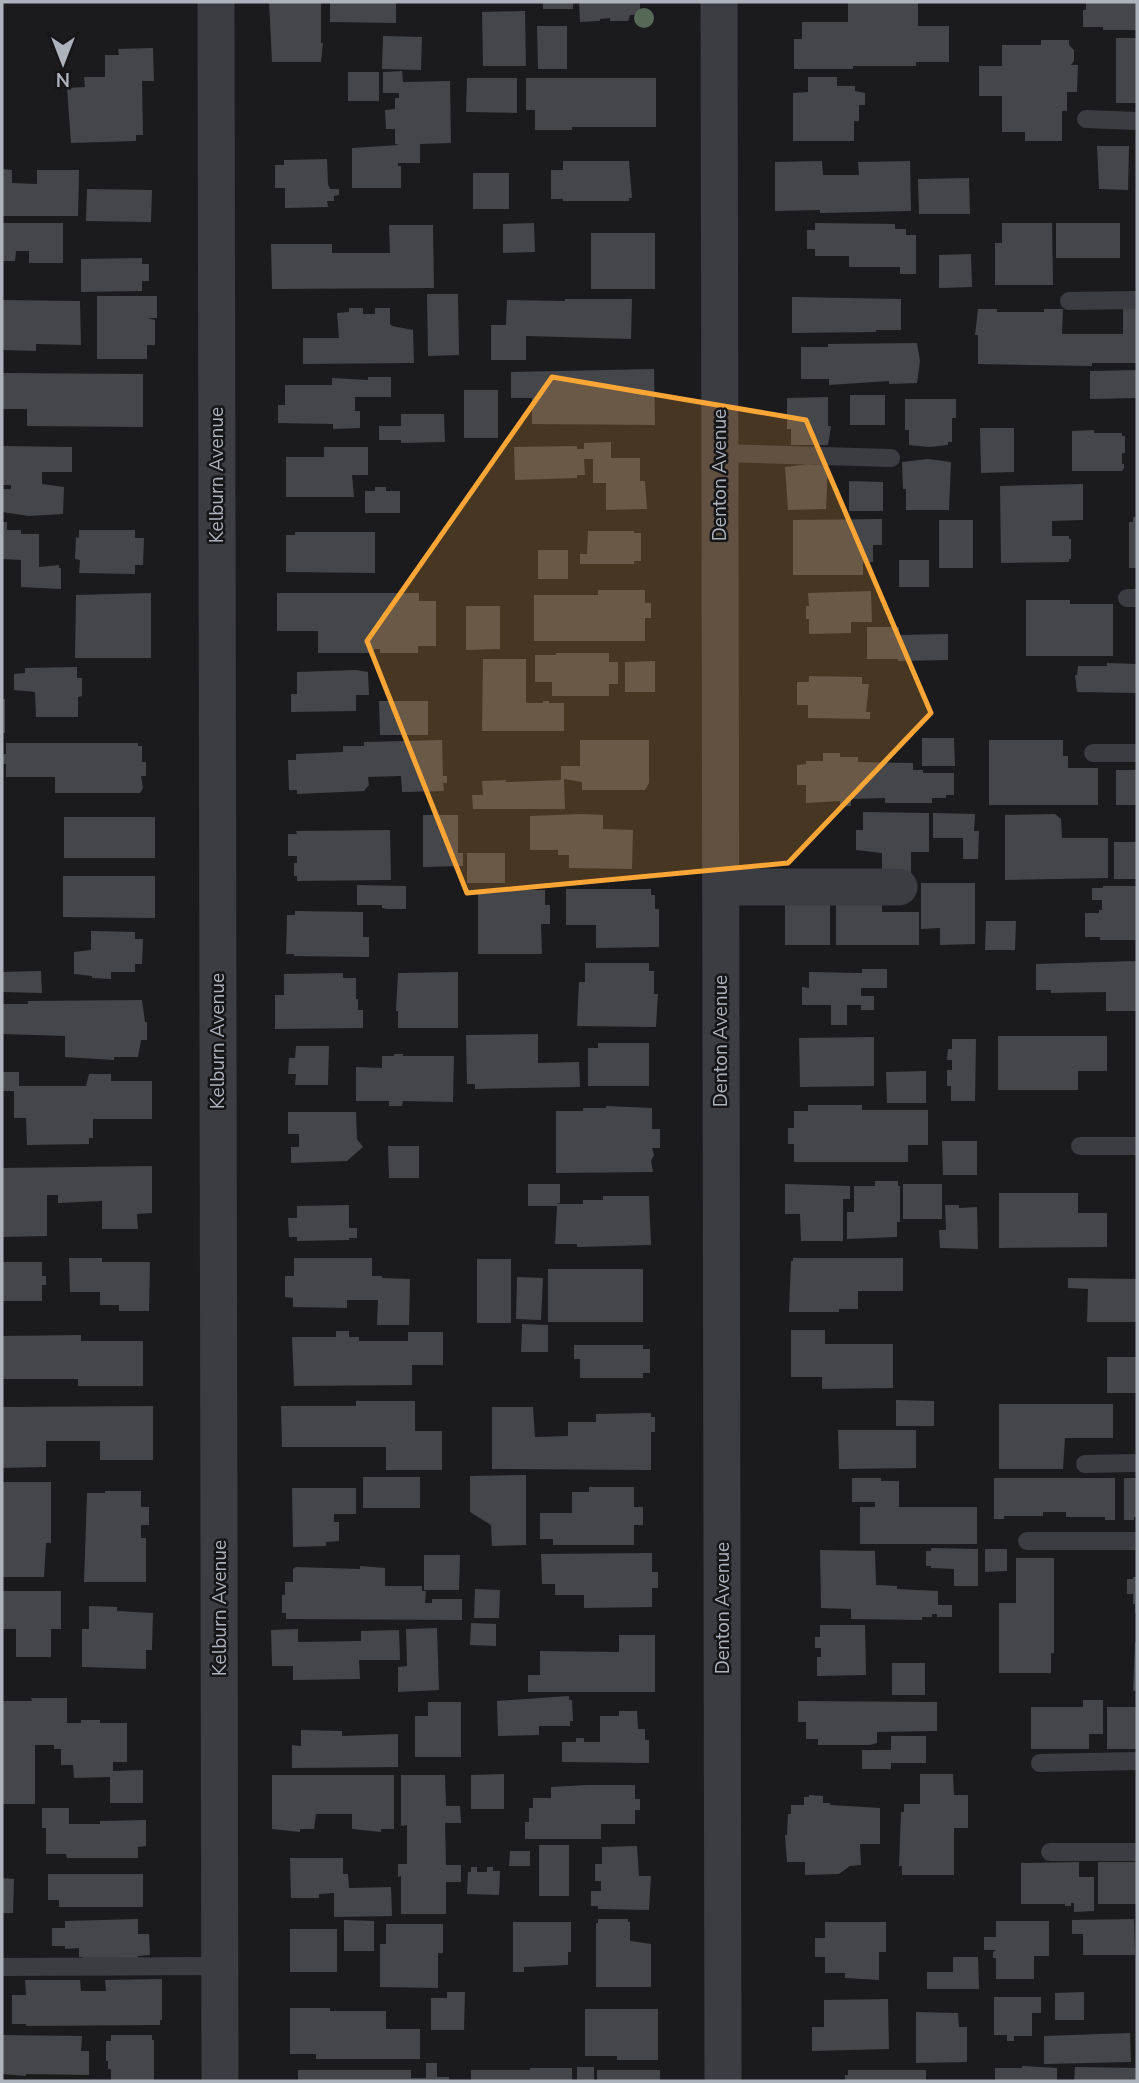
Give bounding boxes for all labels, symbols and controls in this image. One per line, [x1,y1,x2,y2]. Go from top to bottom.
north arrow [28,28,98,98]
text: N [56,66,70,92]
street label: Kelburn Avenue [204,407,230,543]
street label: Denton Avenue [707,409,733,541]
street label: Kelburn Avenue [205,973,231,1109]
street label: Denton Avenue [708,975,734,1107]
street label: Kelburn Avenue [207,1540,233,1676]
street label: Denton Avenue [710,1542,736,1674]

